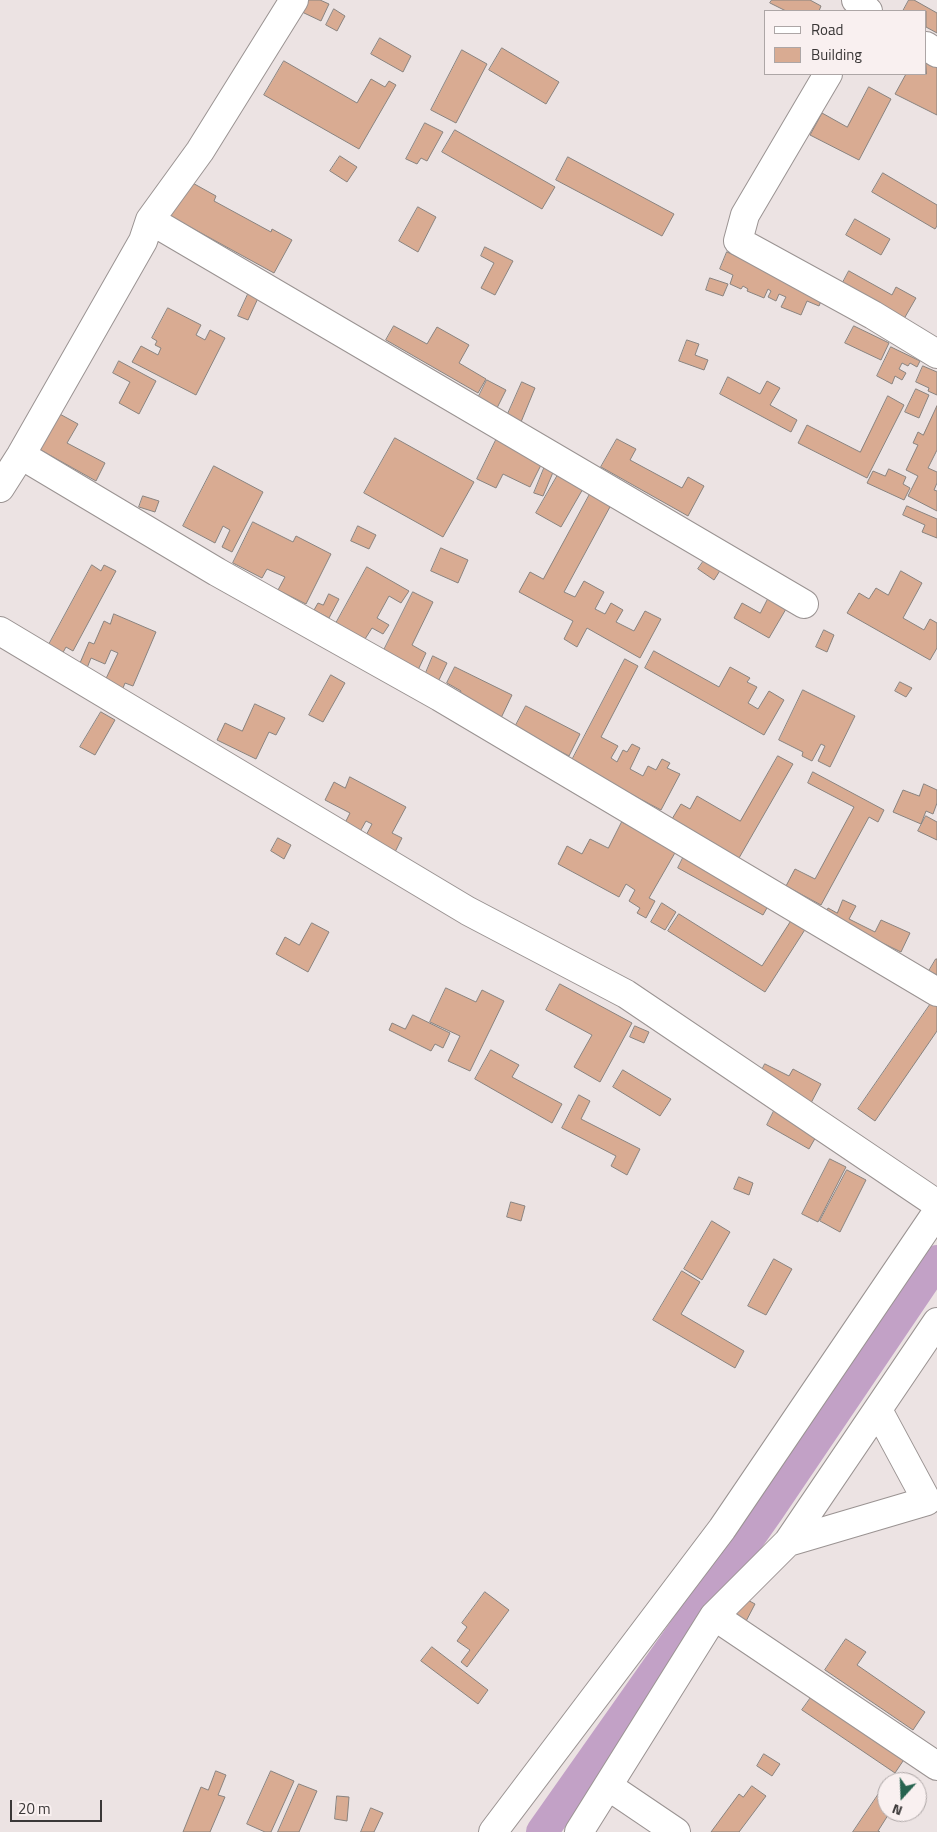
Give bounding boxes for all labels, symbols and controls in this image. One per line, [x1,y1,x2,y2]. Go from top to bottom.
legend [764,10,927,75]
text: Road [811,18,843,41]
text: Building [811,43,862,66]
north arrow [877,1772,927,1822]
scale bar [12,1790,105,1822]
text: 20 m [18,1797,51,1820]
text: N [889,1799,905,1822]

